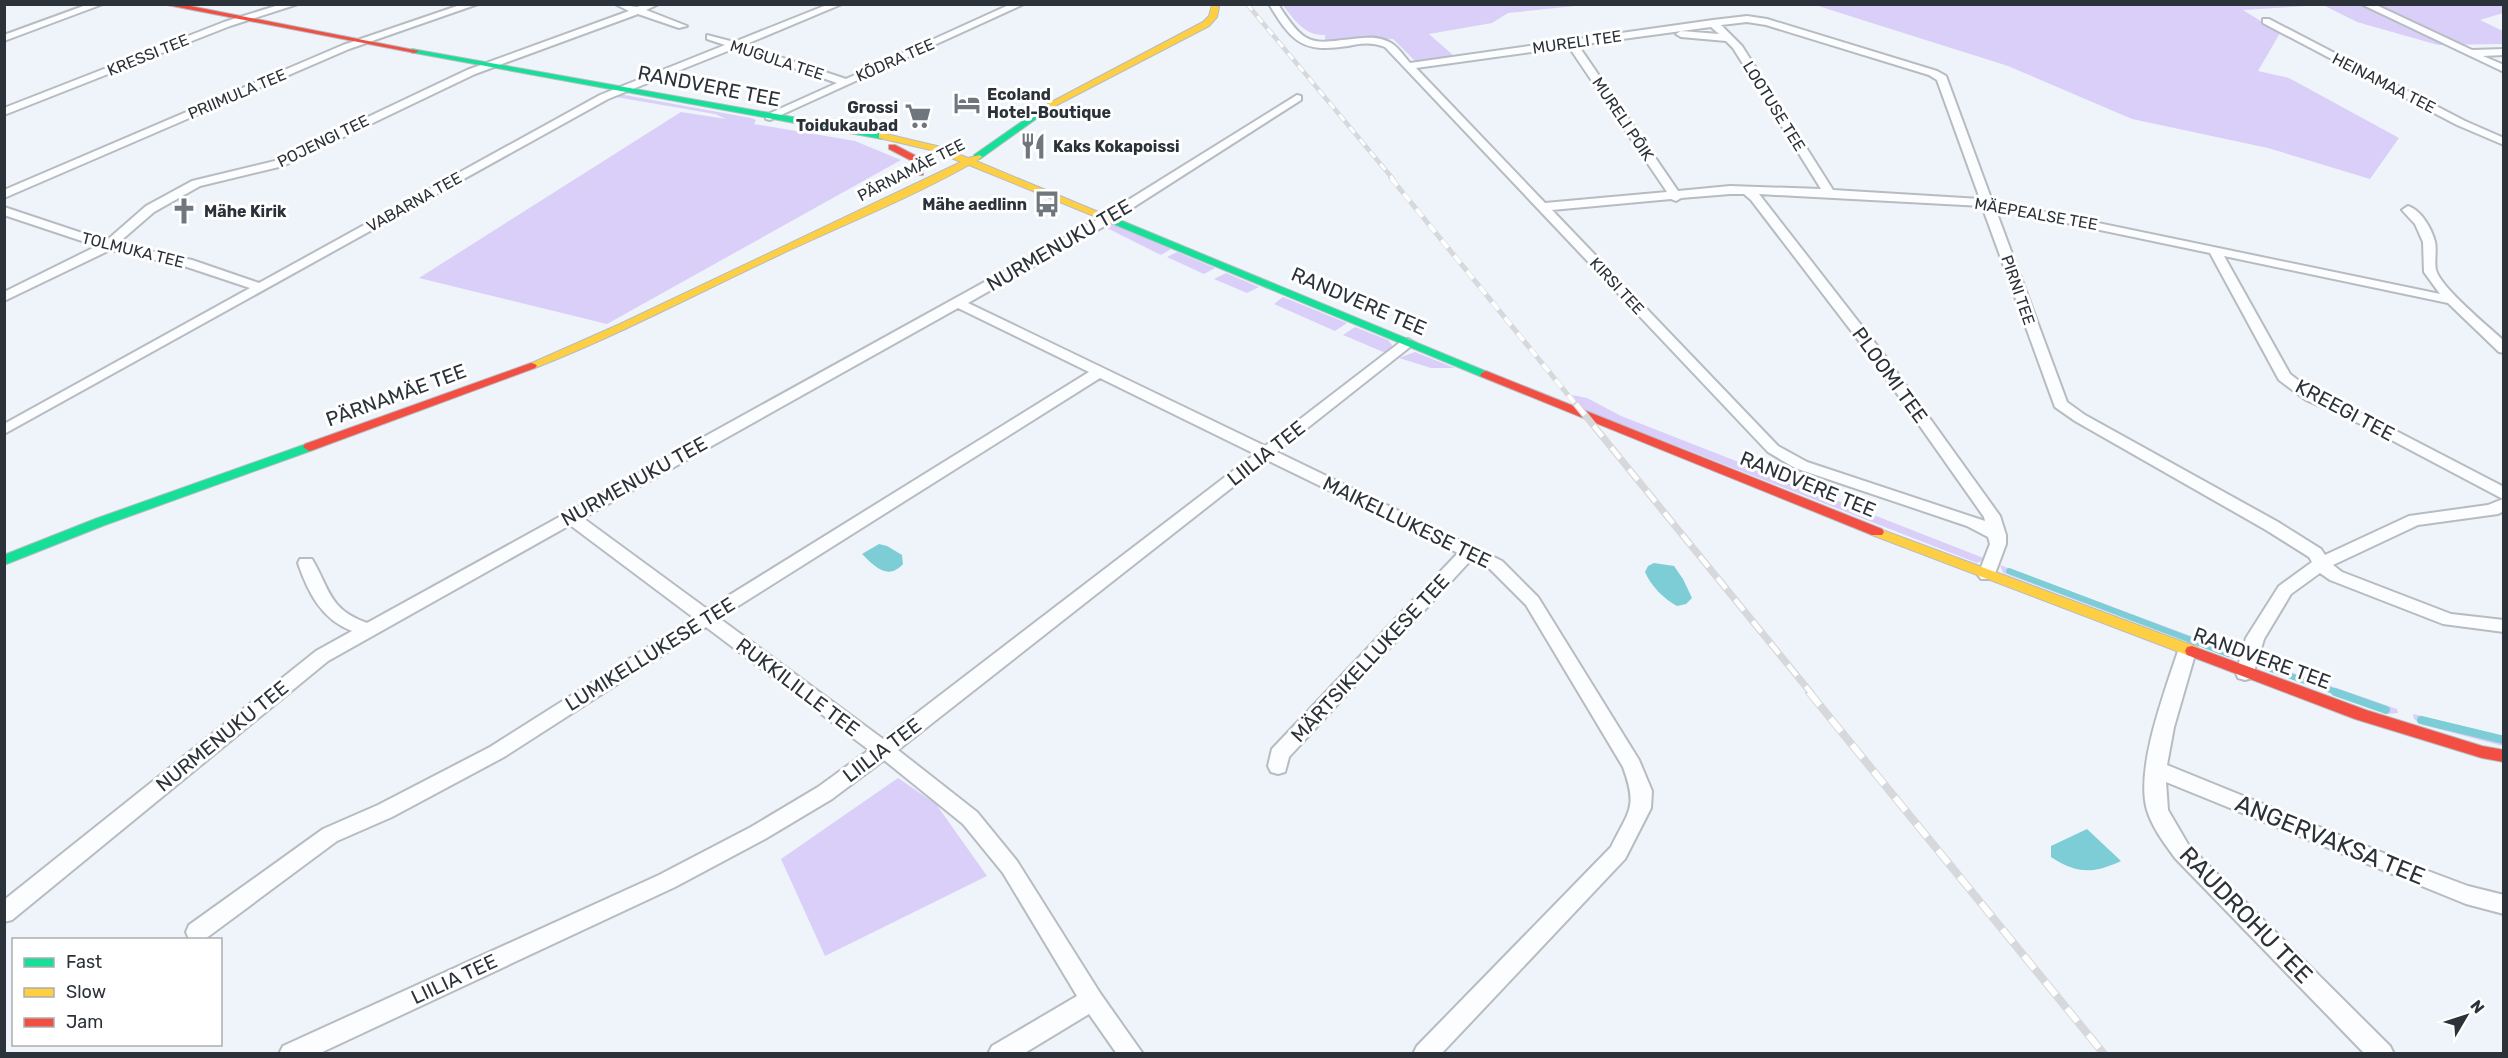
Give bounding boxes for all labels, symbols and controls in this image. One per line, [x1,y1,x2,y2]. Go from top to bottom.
street label: MURELI TEE [1531,26,1623,58]
street label: KRESSI TEE [104,30,192,80]
street label: KÕDRA TEE [852,33,937,86]
street label: MUGULA TEE [728,36,826,84]
street label: HEINAMAA TEE [2329,49,2439,117]
street label: LOOTUSE TEE [1739,57,1809,155]
street label: RANDVERE TEE [636,60,782,112]
street label: PRIIMULA TEE [185,65,289,123]
street label: MURELI PÕIK [1588,73,1659,165]
place label: Ecoland Hotel-Boutique [987,85,1111,122]
hotel icon: Ecoland Hotel-Boutique [952,88,982,118]
place label: Grossi Toidukaubad [796,98,898,135]
supermarket icon: Grossi Toidukaubad [903,101,933,131]
street label: POJENGI TEE [274,111,372,171]
restaurant icon: Kaks Kokapoissi [1018,131,1048,161]
street label: PÄRNAMÄE TEE [854,135,968,205]
place label: Kaks Kokapoissi [1053,137,1180,156]
street label: VABARNA TEE [363,168,465,236]
bus stop icon: Mähe aedlinn [1032,189,1062,219]
street label: NURMENUKU TEE [982,194,1136,296]
street label: MÄEPEALSE TEE [1973,194,2099,234]
place label: Mähe aedlinn [922,195,1027,214]
church icon: Mähe Kirik [169,196,199,226]
place label: Mähe Kirik [204,202,287,221]
street label: TOLMUKA TEE [80,228,186,272]
street label: PIRNI TEE [1997,252,2039,328]
street label: KIRSI TEE [1586,254,1648,318]
street label: RANDVERE TEE [1288,262,1430,340]
street label: PLOOMI TEE [1847,322,1933,428]
street label: PÄRNAMÄE TEE [323,359,469,431]
street label: KREEGI TEE [2291,374,2399,446]
street label: LIILIA TEE [1222,415,1310,491]
street label: NURMENUKU TEE [557,431,711,531]
street label: RANDVERE TEE [1737,446,1879,522]
street label: MAIKELLUKESE TEE [1319,471,1495,573]
street label: MÄRTSIKELLUKESE TEE [1286,569,1454,747]
street label: LUMIKELLUKESE TEE [561,592,739,716]
street label: RANDVERE TEE [2190,622,2334,694]
street label: RUKKILILLE TEE [732,633,864,741]
street label: NURMENUKU TEE [151,675,293,797]
street label: LIILIA TEE [838,713,926,787]
street label: ANGERVAKSA TEE [2231,789,2429,891]
street label: RAUDROHU TEE [2174,841,2318,989]
legend [12,938,222,1046]
street label: LIILIA TEE [407,949,501,1009]
text: Fast [66,951,102,973]
text: Slow [66,981,106,1003]
north arrow [2436,986,2496,1046]
text: N [2466,996,2488,1017]
text: Jam [66,1011,103,1033]

